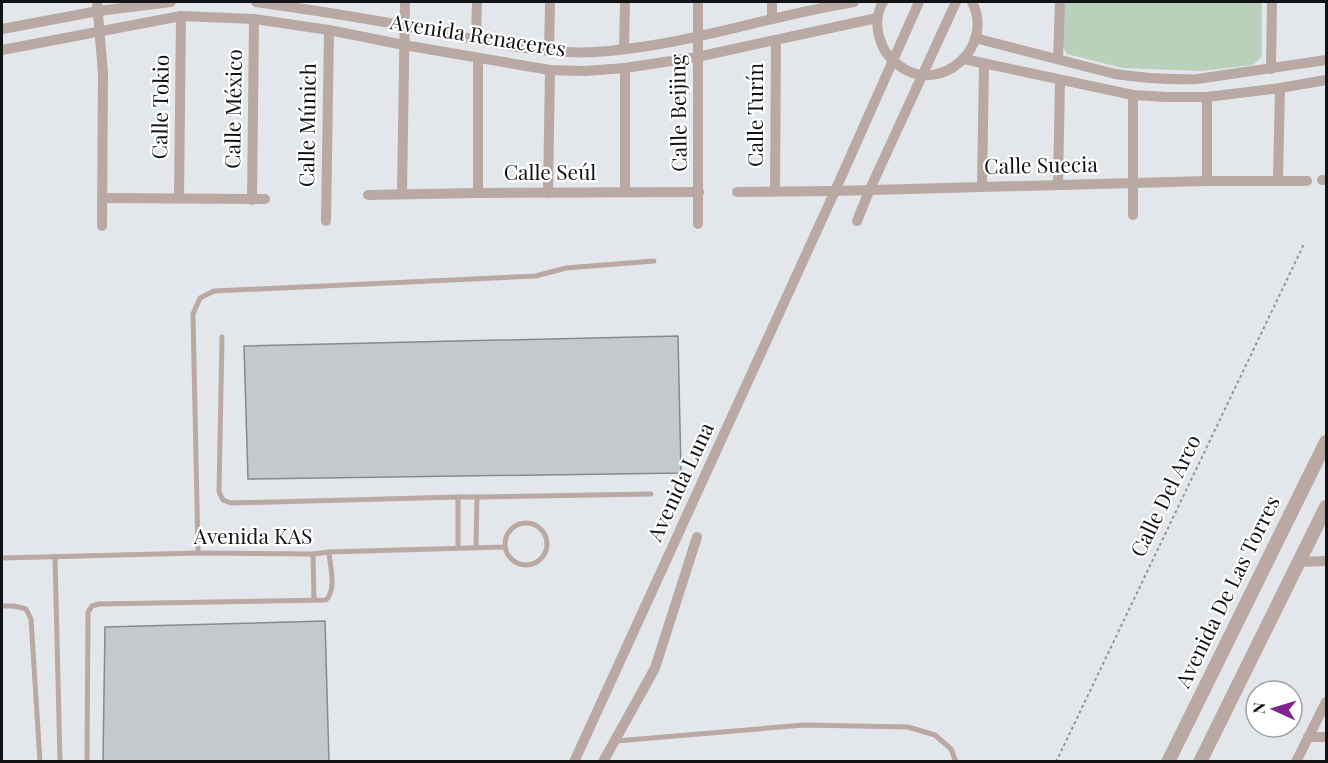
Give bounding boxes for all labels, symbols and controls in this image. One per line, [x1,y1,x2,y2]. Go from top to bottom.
street label: Avenida Renaceres [388,6,568,62]
street label: Calle México [217,49,247,169]
street label: Calle Tokio [144,54,174,160]
street label: Calle Beijing [662,54,692,172]
street label: Calle Múnich [291,62,321,187]
street label: Calle Turín [740,63,768,167]
street label: Calle Suecia [984,149,1099,179]
street label: Calle Seúl [504,157,596,185]
street label: Avenida Luna [639,417,719,546]
street label: Calle Del Arco [1123,429,1206,561]
street label: Avenida De Las Torres [1167,491,1285,693]
street label: Avenida KAS [193,521,312,549]
north arrow [1244,679,1304,739]
text: N [1248,701,1269,714]

